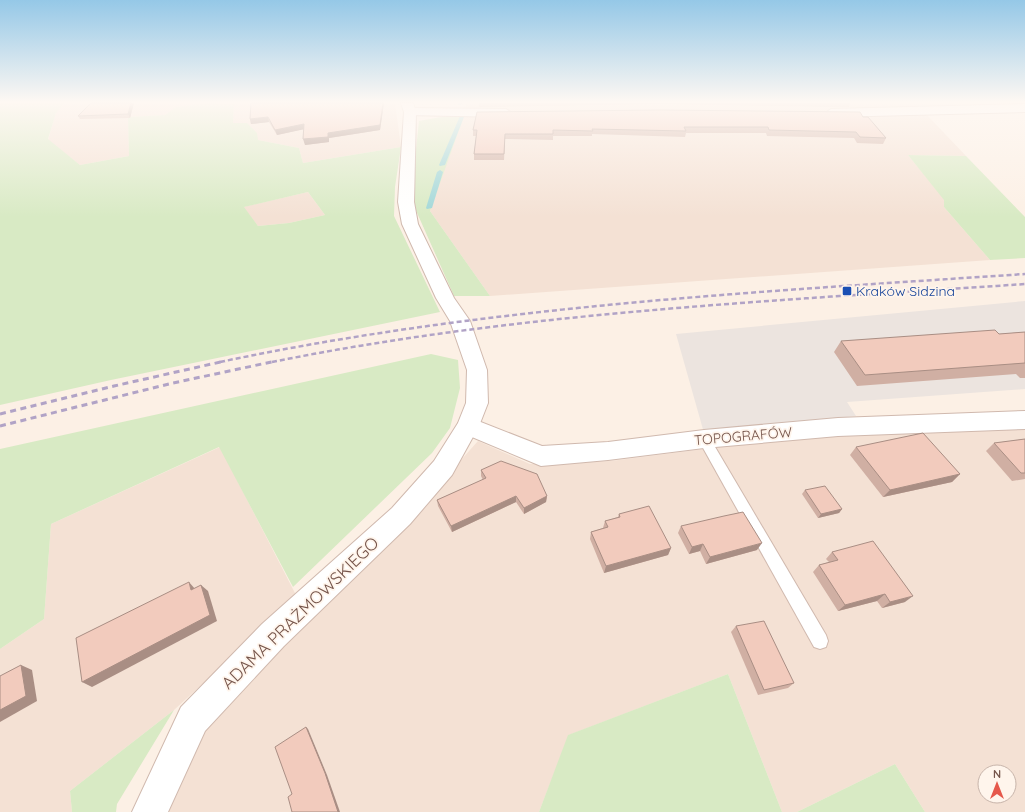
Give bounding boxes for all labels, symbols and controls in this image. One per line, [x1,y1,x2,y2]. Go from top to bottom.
place label: Kraków Sidzina [856,282,955,300]
marker: Kraków Sidzina [841,285,853,297]
street label: TOPOGRAFÓW [693,423,793,449]
street label: ADAMA PRAŻMOWSKIEGO [217,532,383,693]
north arrow [977,764,1017,804]
text: N [993,767,1001,781]

